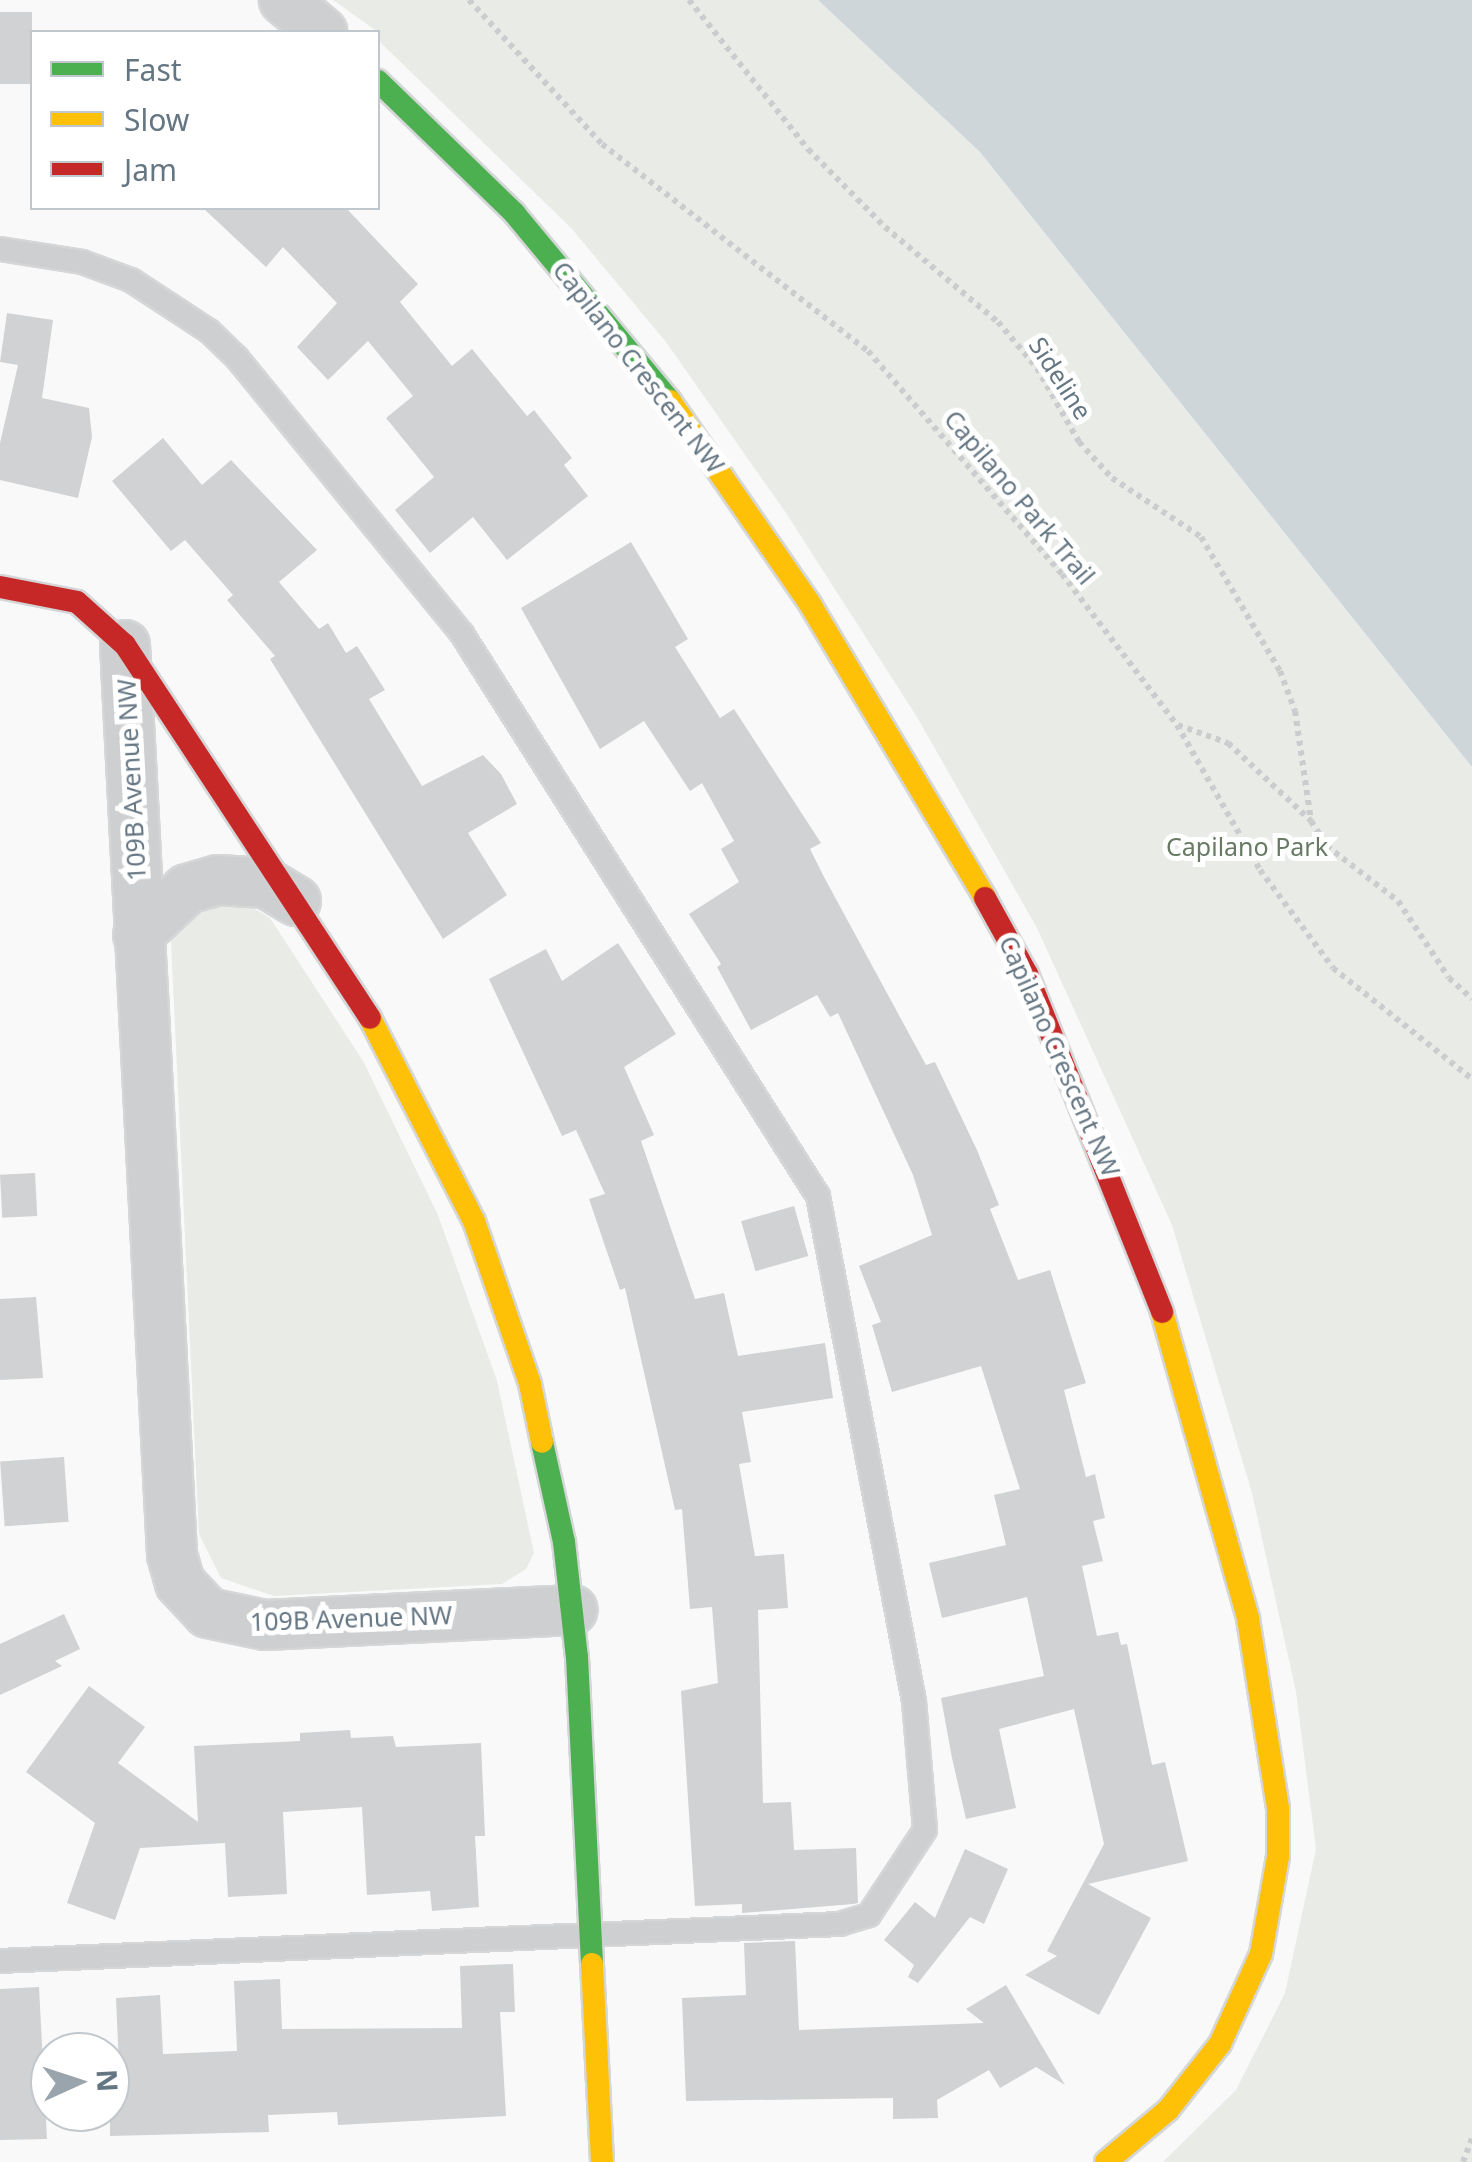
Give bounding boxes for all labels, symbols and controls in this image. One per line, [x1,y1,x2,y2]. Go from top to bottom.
legend [30,30,380,210]
text: Fast [124,49,182,90]
text: Slow [124,99,189,140]
text: Jam [124,149,177,190]
street label: Capilano Crescent NW [547,255,731,479]
street label: Sideline [1023,331,1099,425]
street label: Capilano Park Trail [938,404,1102,590]
street label: 109B Avenue NW [111,678,151,882]
park label: Capilano Park [1166,831,1328,861]
street label: Capilano Crescent NW [993,931,1127,1181]
street label: 109B Avenue NW [249,1599,453,1637]
north arrow [30,2032,130,2132]
text: N [88,2068,128,2093]

